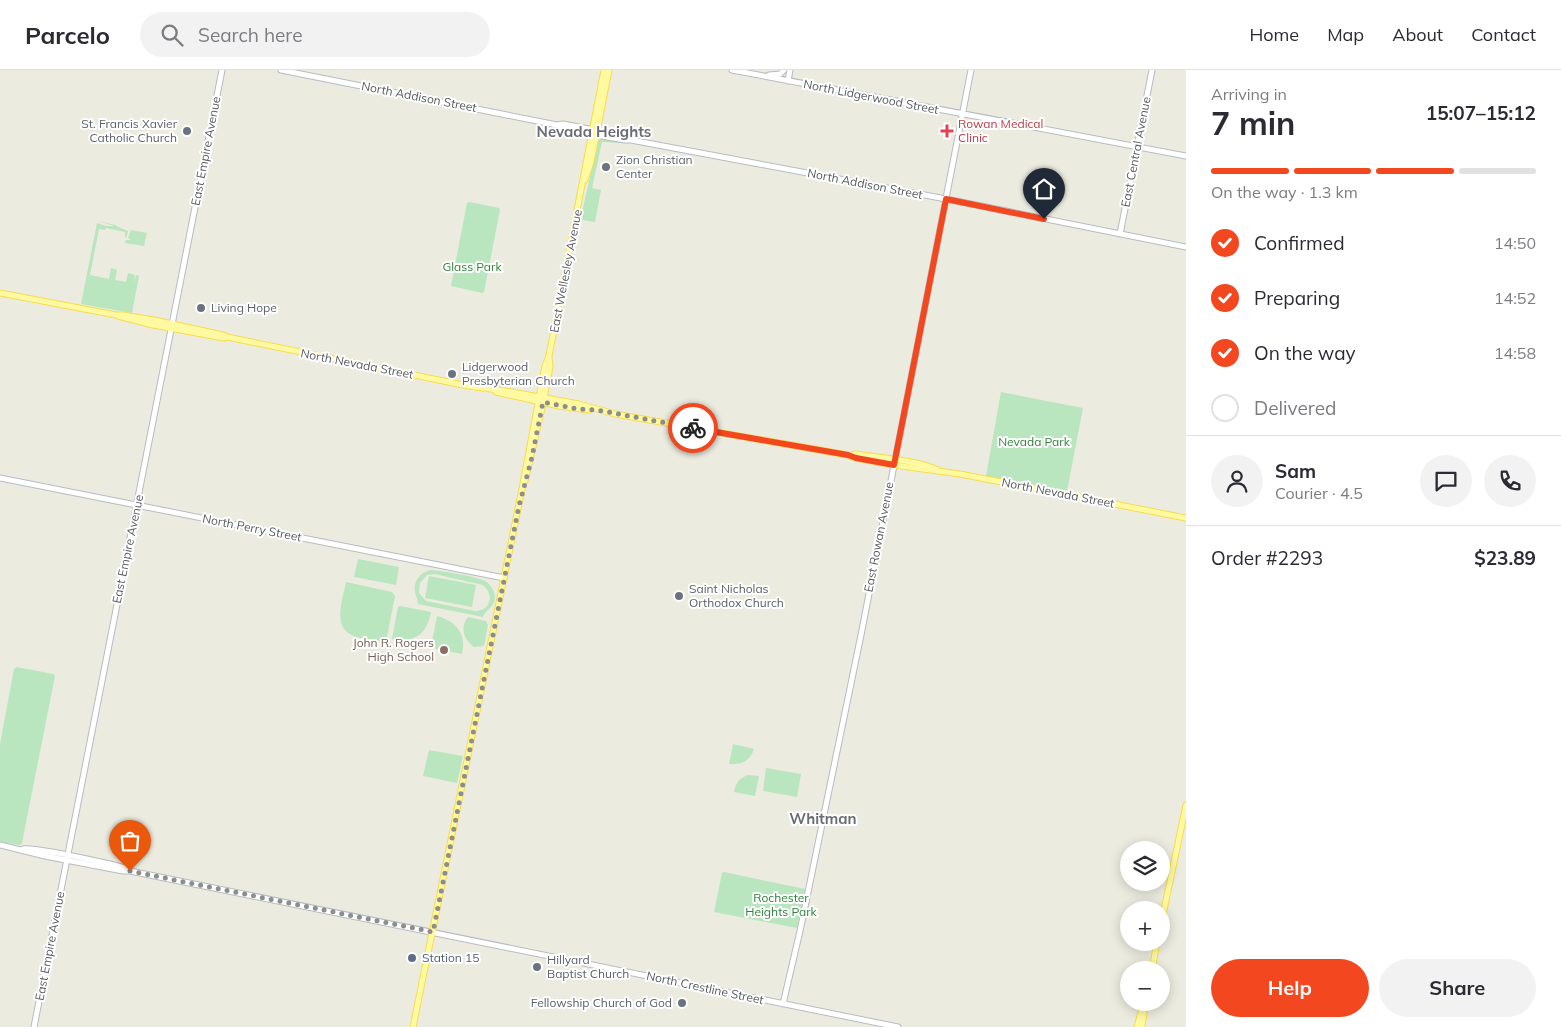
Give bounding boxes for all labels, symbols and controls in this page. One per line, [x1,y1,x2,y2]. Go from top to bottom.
search box [140,12,490,57]
text: Parcelo [25,20,110,50]
icon: search [158,21,186,49]
text: Search here [198,23,302,47]
text: Home [1249,23,1299,46]
text: Map [1327,23,1364,46]
text: About [1392,23,1443,46]
text: Contact [1471,23,1536,46]
street label: North Lidgerwood Street [802,76,940,117]
street label: North Addison Street [360,78,478,115]
text: Arriving in [1211,84,1287,104]
street label: East Empire Avenue [188,95,223,207]
street label: East Central Avenue [1117,95,1154,208]
text: 15:07–15:12 [1426,101,1536,125]
text: 7 min [1211,103,1295,143]
place label: St. Francis Xavier Catholic Church [81,116,178,145]
place label: Rowan Medical Clinic [958,116,1043,145]
district label: Nevada Heights [537,122,651,141]
marker: Rowan Medical Clinic [940,124,954,138]
marker: St. Francis Xavier Catholic Church [181,125,193,137]
place label: Zion Christian Center [616,152,693,181]
marker: Zion Christian Center [600,161,612,173]
street label: North Addison Street [806,165,924,202]
pin [1023,168,1065,219]
icon: home [1030,175,1058,203]
text: On the way · 1.3 km [1211,182,1358,202]
street label: East Wellesley Avenue [546,208,585,334]
icon: check [1211,229,1239,257]
text: Confirmed [1254,231,1345,255]
text: 14:50 [1494,233,1536,253]
park label: Glass Park [442,259,502,274]
icon: check [1211,284,1239,312]
text: Preparing [1254,286,1340,310]
text: 14:52 [1494,288,1536,308]
place label: Living Hope [211,300,277,315]
marker: Living Hope [195,302,207,314]
icon: check [1211,339,1239,367]
text: On the way [1254,341,1356,365]
text: 14:58 [1494,343,1536,363]
street label: North Nevada Street [299,345,415,382]
place label: Lidgerwood Presbyterian Church [462,359,575,388]
marker: Lidgerwood Presbyterian Church [446,368,458,380]
text: Delivered [1254,396,1336,420]
courier [668,403,718,453]
icon: bike [679,414,707,442]
park label: Nevada Park [998,434,1071,449]
button: person [1211,455,1263,507]
button: chat [1420,455,1472,507]
button: phone [1484,455,1536,507]
text: Sam [1275,459,1316,483]
street label: North Nevada Street [1000,474,1116,511]
street label: East Rowan Avenue [860,481,897,593]
text: Courier · 4.5 [1275,483,1363,503]
street label: East Empire Avenue [109,493,146,605]
street label: North Perry Street [201,511,303,544]
text: Order #2293 [1211,546,1323,570]
text: $23.89 [1474,546,1536,570]
place label: Saint Nicholas Orthodox Church [689,581,784,610]
marker: Saint Nicholas Orthodox Church [673,590,685,602]
place label: John R. Rogers High School [353,635,434,664]
marker: John R. Rogers High School [438,644,450,656]
district label: Whitman [789,809,857,828]
pin [109,820,151,871]
icon: bag [116,827,144,855]
map controls [1120,841,1170,1011]
button: layers [1120,841,1170,891]
street label: East Empire Avenue [32,890,67,1002]
park label: Rochester Heights Park [745,890,818,919]
button: + [1120,901,1170,951]
place label: Station 15 [422,950,479,965]
marker: Station 15 [406,952,418,964]
place label: Hillyard Baptist Church [547,952,629,981]
button: Help [1211,959,1369,1017]
button: Share [1379,959,1536,1017]
marker: Hillyard Baptist Church [531,961,543,973]
button: − [1120,961,1170,1011]
street label: North Crestline Street [645,968,765,1007]
place label: Fellowship Church of God [531,995,672,1010]
marker: Fellowship Church of God [676,997,688,1009]

